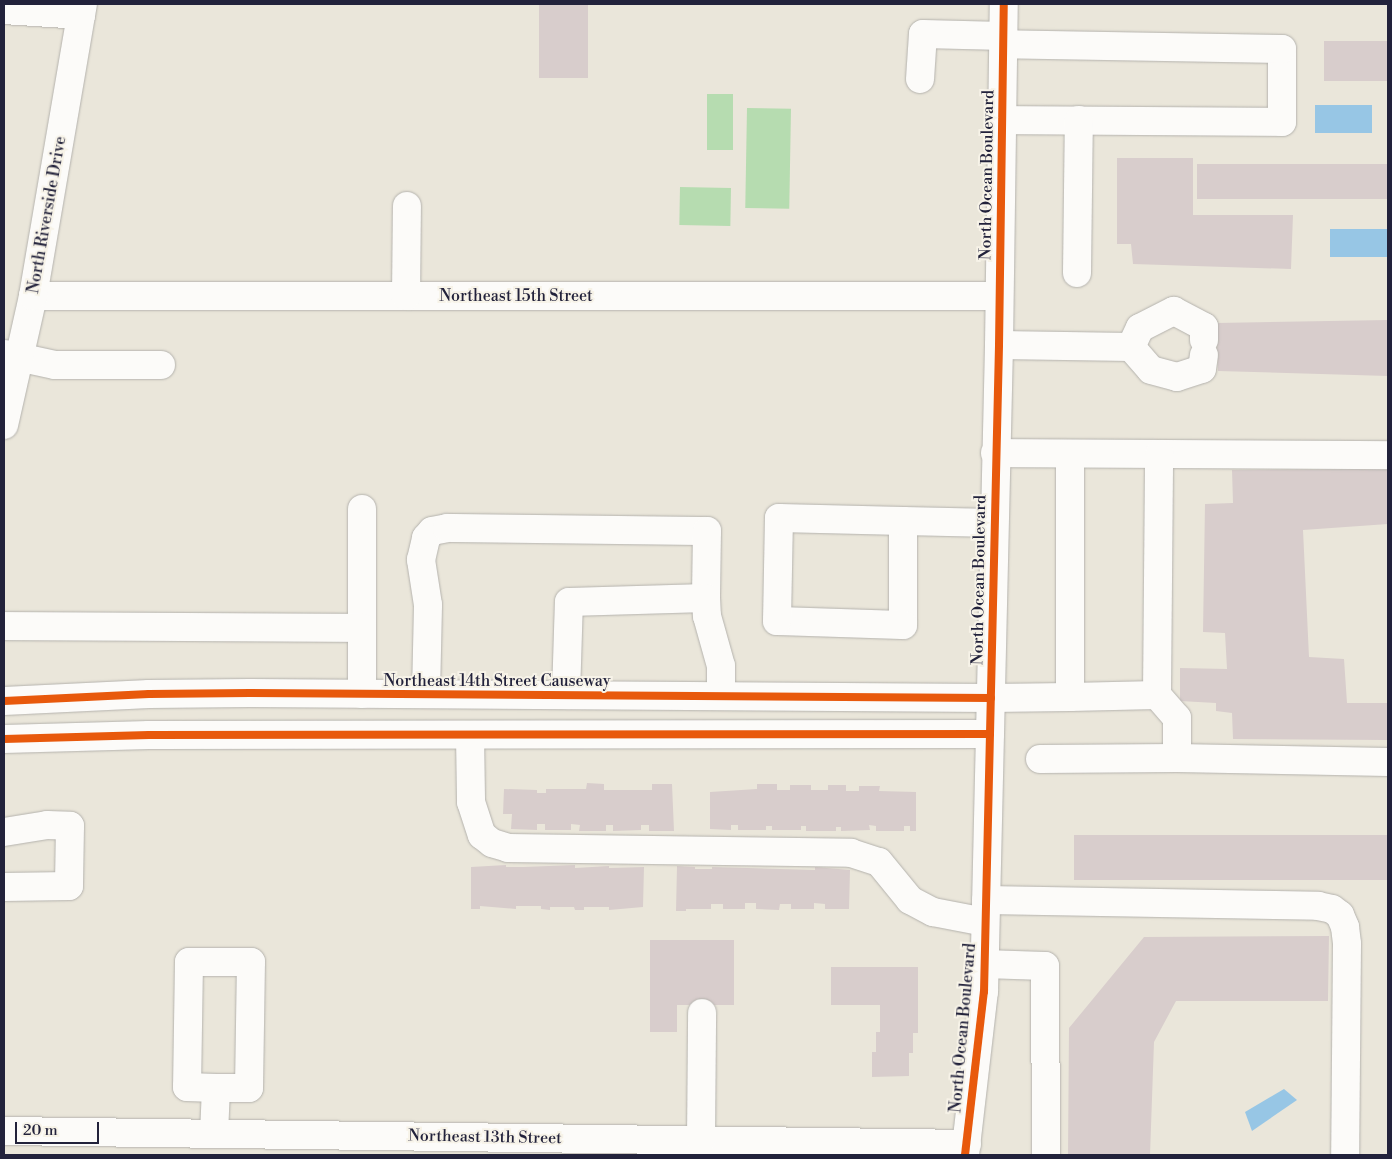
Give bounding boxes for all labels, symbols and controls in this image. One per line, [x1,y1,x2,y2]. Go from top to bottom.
street label: North Ocean Boulevard [976,90,998,260]
street label: North Riverside Drive [24,135,70,295]
street label: Northeast 15th Street [439,286,593,306]
street label: North Ocean Boulevard [968,495,990,665]
street label: Northeast 14th Street Causeway [383,671,611,691]
street label: North Ocean Boulevard [946,942,980,1114]
scale bar [18,1112,101,1144]
text: 20 m [23,1121,58,1140]
street label: Northeast 13th Street [408,1126,562,1148]

